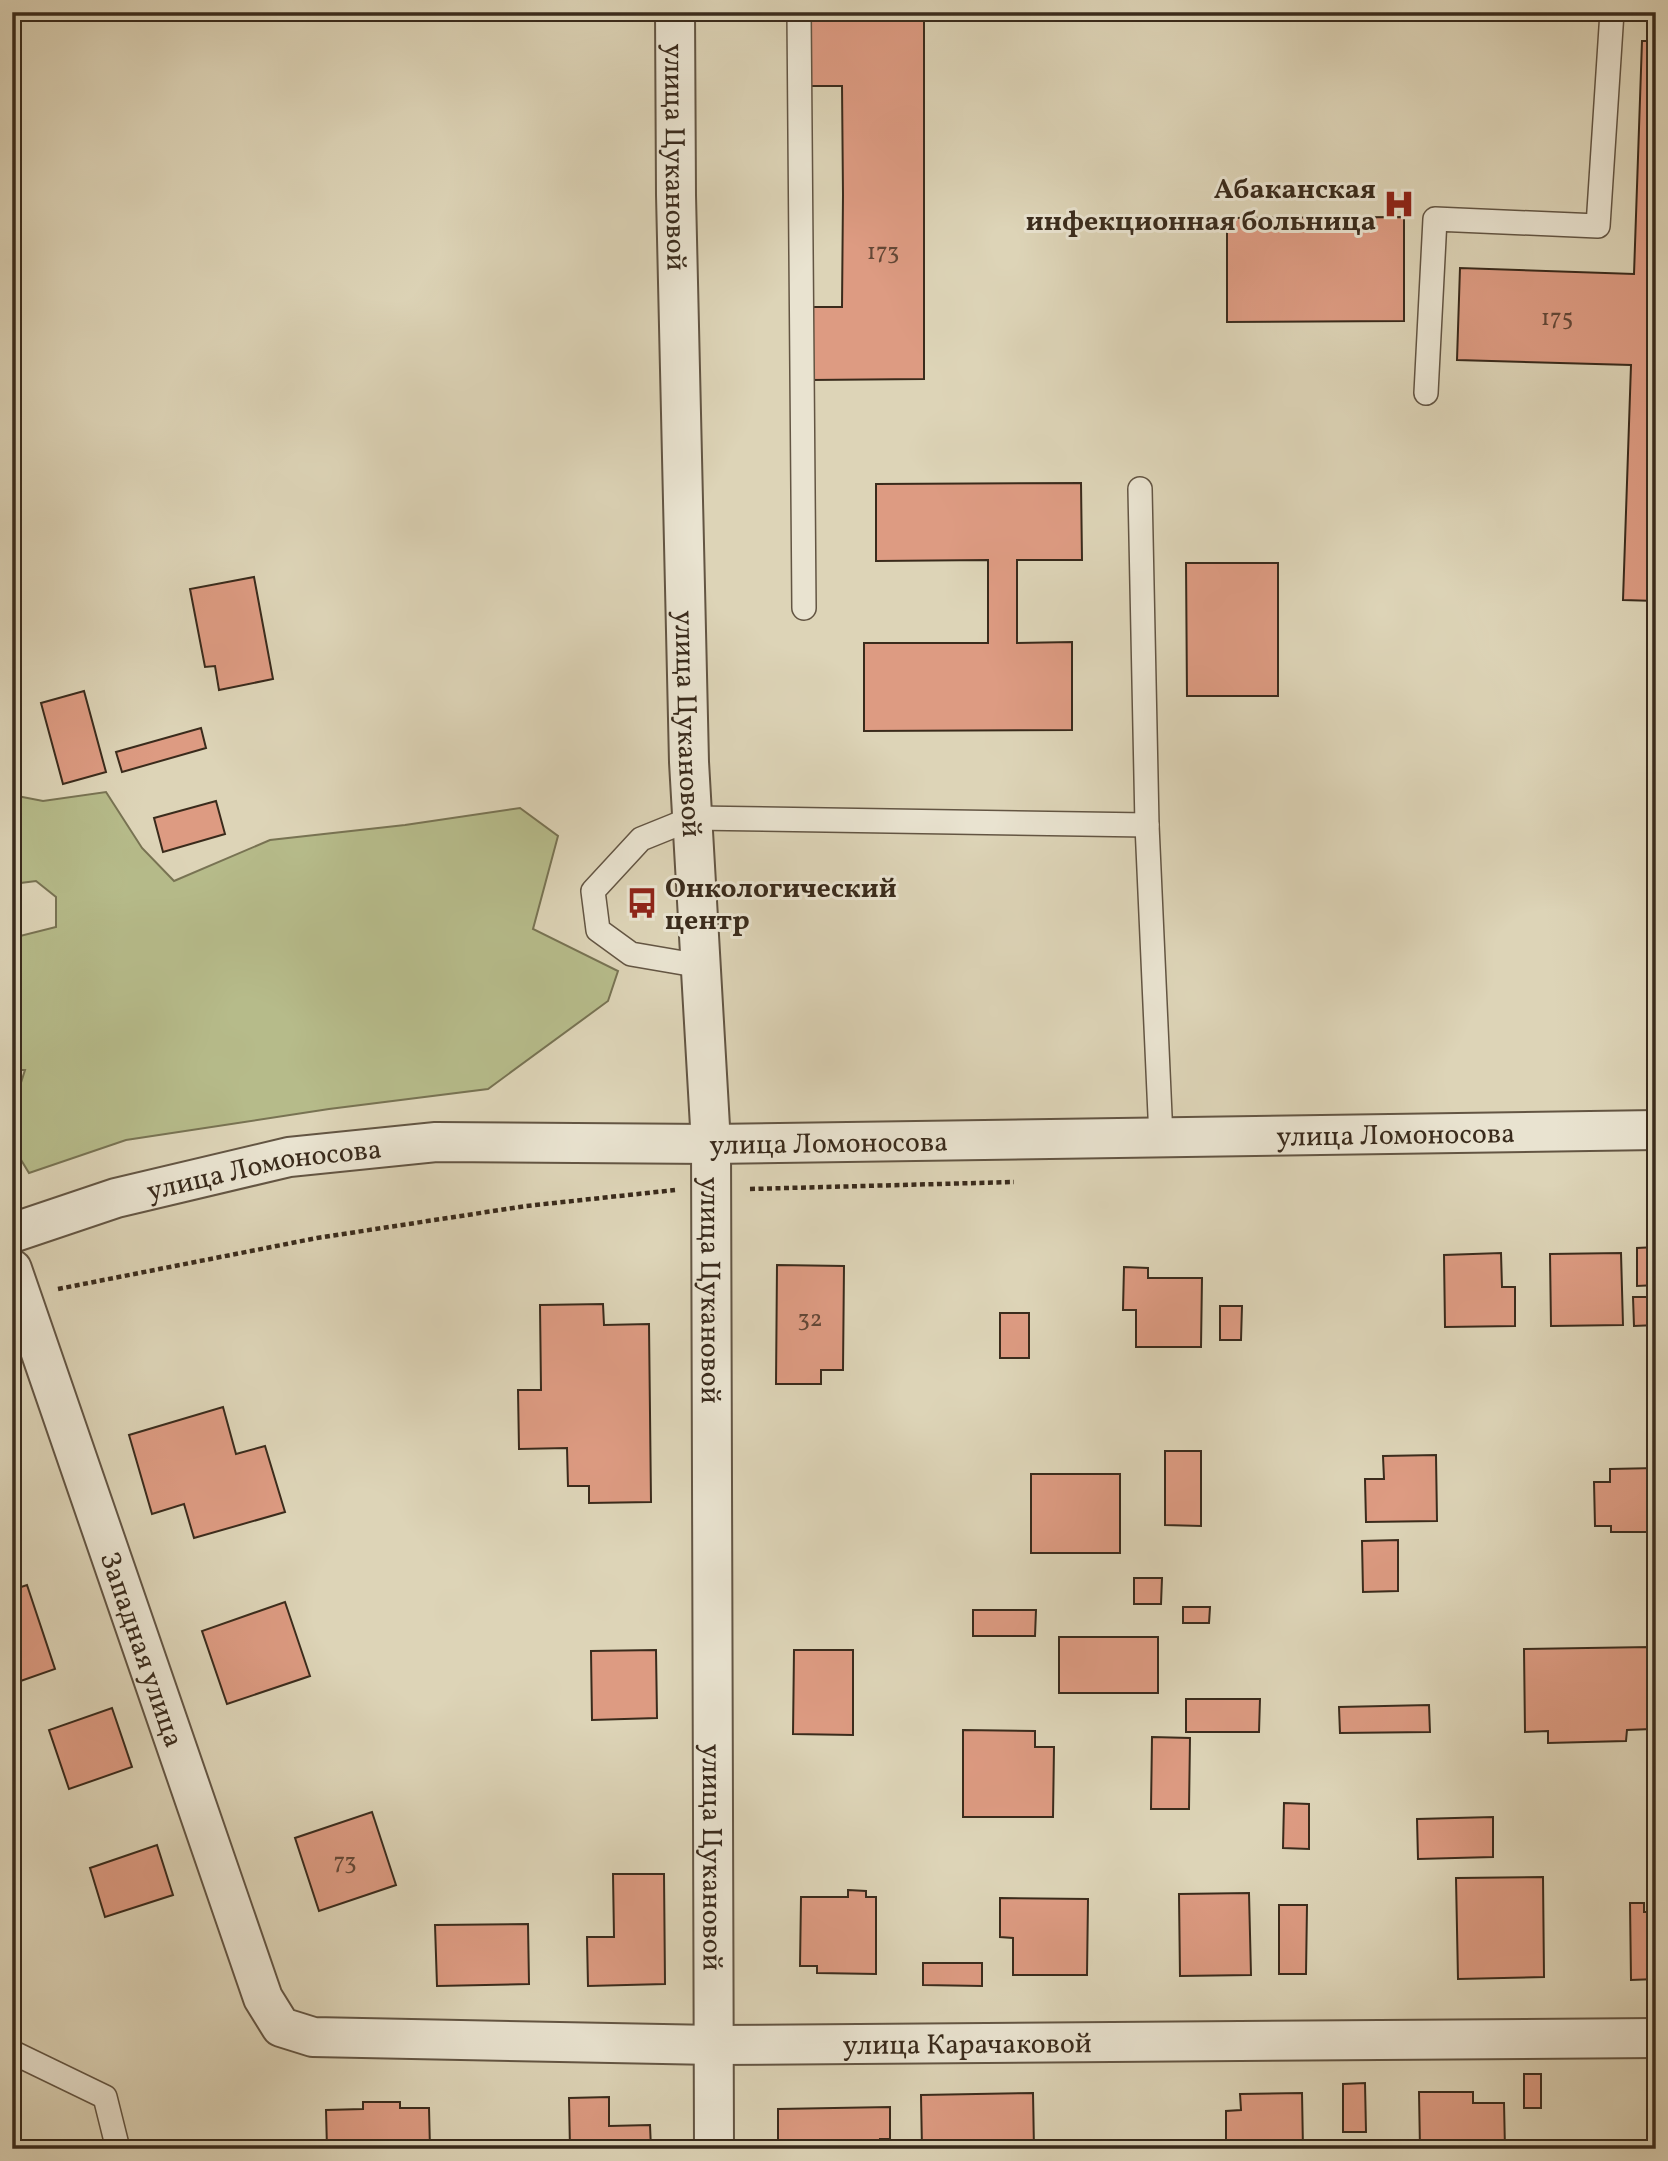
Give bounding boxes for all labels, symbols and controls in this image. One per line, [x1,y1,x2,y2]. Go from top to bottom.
street label: улица Цукановой [653,43,695,271]
place label: Абаканская инфекционная больница [1026,171,1376,242]
hospital icon: Абаканская инфекционная больница [1382,187,1416,221]
house number: 173 [867,236,899,270]
house number: 175 [1541,302,1573,336]
street label: улица Цукановой [664,610,710,839]
place label: Онкологический центр [665,870,897,941]
bus stop icon: Онкологический центр [625,886,659,920]
street label: улица Ломоносова [1276,1115,1515,1158]
street label: улица Ломоносова [709,1123,948,1166]
street label: улица Ломоносова [143,1131,384,1212]
street label: улица Цукановой [689,1177,729,1404]
house number: 32 [797,1303,823,1337]
street label: Западная улица [89,1547,192,1753]
street label: улица Цукановой [691,1744,730,1971]
house number: 73 [333,1846,357,1880]
street label: улица Карачаковой [843,2025,1092,2066]

